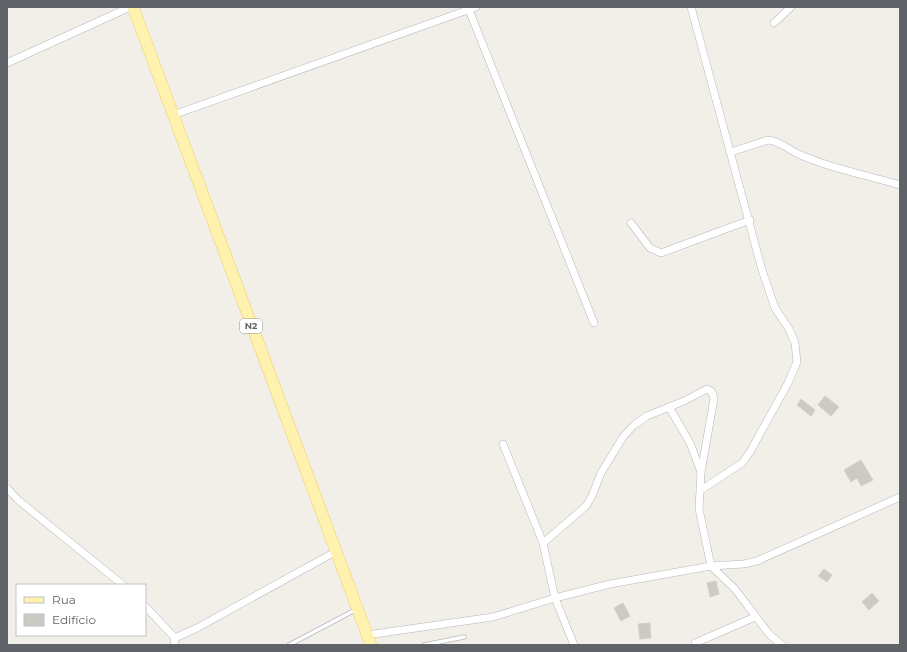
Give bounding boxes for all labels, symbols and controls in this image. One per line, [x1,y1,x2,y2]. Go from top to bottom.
road number: N2 [240,319,262,333]
legend [16,584,146,636]
text: Rua [52,592,76,607]
text: Edifício [52,612,96,627]

